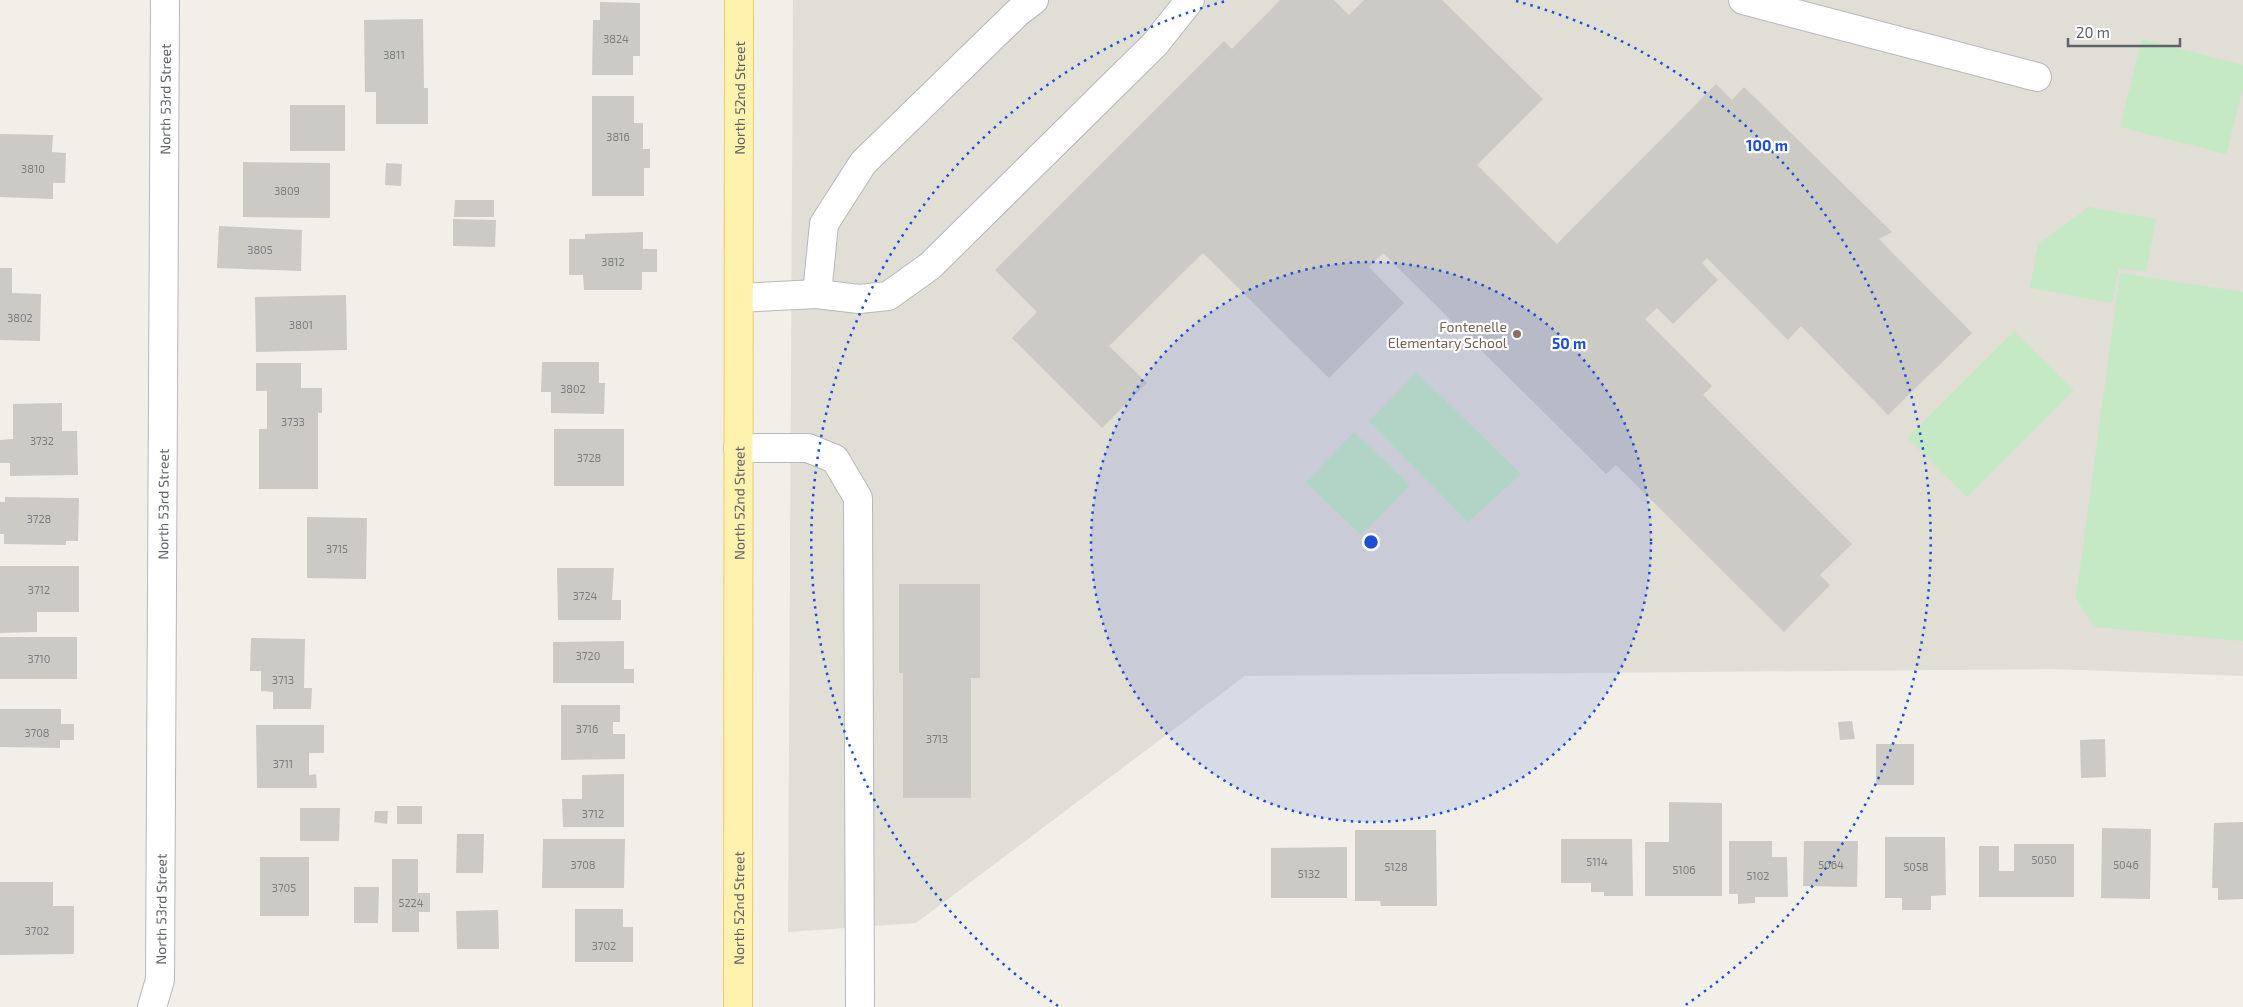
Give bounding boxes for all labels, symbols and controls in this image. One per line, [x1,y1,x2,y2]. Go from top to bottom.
scale bar [2068,15,2180,47]
text: 20 m [2076,23,2110,41]
house number: 3824 [603,32,629,45]
street label: North 52nd Street [730,41,747,155]
street label: North 53rd Street [156,44,173,155]
house number: 3811 [383,48,405,61]
house number: 3816 [606,130,630,143]
text: 100 m [1746,136,1788,154]
house number: 3810 [21,162,45,175]
house number: 3809 [274,184,300,197]
house number: 3805 [247,243,273,256]
house number: 3812 [601,255,625,268]
house number: 3802 [7,311,33,324]
house number: 3801 [289,318,313,331]
place label: Fontenelle Elementary School [1388,318,1508,351]
marker: Fontenelle Elementary School [1511,328,1523,340]
text: 50 m [1552,334,1586,352]
house number: 3802 [560,382,586,395]
house number: 3733 [281,415,305,428]
house number: 3732 [30,434,54,447]
street label: North 52nd Street [730,446,747,560]
street label: North 53rd Street [154,449,171,560]
house number: 3728 [577,451,601,464]
house number: 3728 [27,512,51,525]
centre of rings [1362,533,1380,551]
house number: 3715 [326,542,348,555]
house number: 3712 [28,583,50,596]
house number: 3724 [573,589,598,602]
house number: 3720 [576,649,600,662]
house number: 3710 [28,652,50,665]
house number: 3713 [272,673,294,686]
house number: 3716 [576,722,598,735]
house number: 3708 [24,726,50,739]
house number: 3713 [926,732,948,745]
house number: 3711 [273,757,293,770]
house number: 3712 [582,807,604,820]
street label: North 52nd Street [730,851,747,965]
house number: 5050 [2031,853,2057,866]
street label: North 53rd Street [152,854,169,965]
house number: 5114 [1586,855,1608,868]
house number: 3708 [570,858,596,871]
house number: 5064 [1818,858,1844,871]
house number: 5046 [2113,858,2139,871]
house number: 5128 [1384,860,1408,873]
house number: 5058 [1903,860,1929,873]
house number: 5106 [1672,863,1696,876]
house number: 5132 [1298,867,1320,880]
house number: 5102 [1746,869,1770,882]
house number: 3705 [272,881,296,894]
house number: 5224 [398,896,424,909]
house number: 3702 [25,924,49,937]
house number: 3702 [592,939,616,952]

